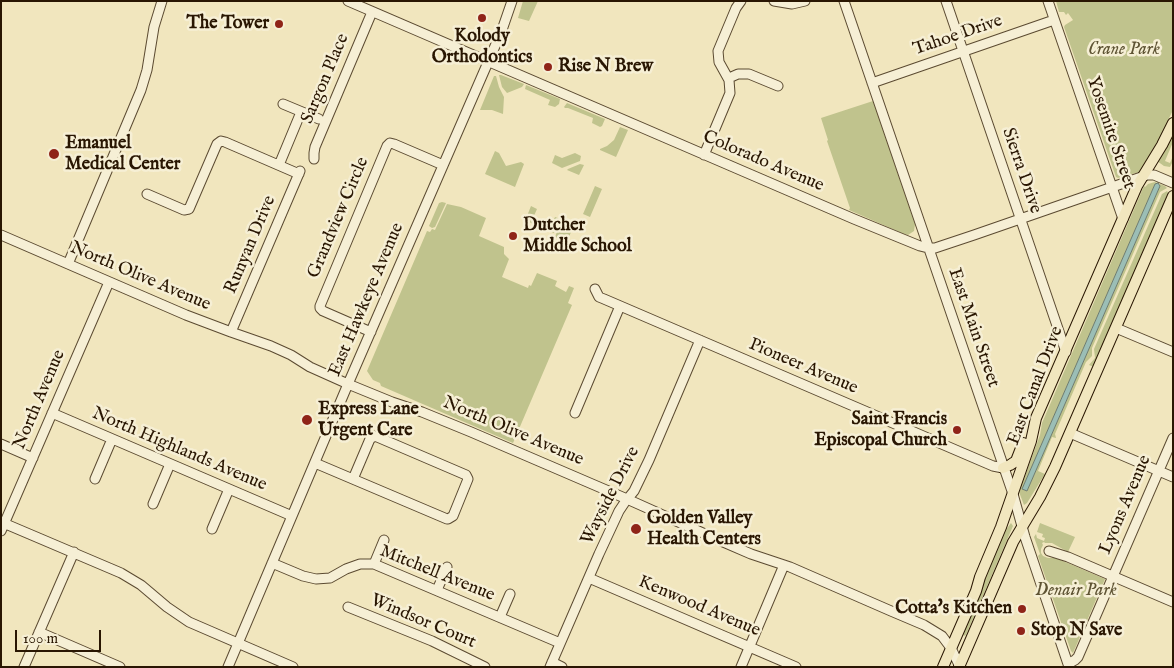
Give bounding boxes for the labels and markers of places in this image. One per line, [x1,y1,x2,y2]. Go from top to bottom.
marker: Kolody Orthodontics [476,12,488,24]
place label: The Tower [186,13,269,35]
marker: The Tower [273,18,285,30]
place label: Kolody Orthodontics [432,26,532,68]
place label: Rise N Brew [558,56,653,78]
marker: Rise N Brew [542,61,554,73]
place label: Emanuel Medical Center [65,133,180,176]
marker: Emanuel Medical Center [47,147,61,161]
place label: Dutcher Middle School [523,215,632,258]
marker: Dutcher Middle School [507,230,519,242]
place label: Express Lane Urgent Care [318,399,419,442]
place label: Saint Francis Episcopal Church [814,409,947,452]
marker: Express Lane Urgent Care [300,413,314,427]
marker: Saint Francis Episcopal Church [951,424,963,436]
place label: Golden Valley Health Centers [647,508,761,550]
marker: Golden Valley Health Centers [629,522,643,536]
place label: Cotta's Kitchen [895,598,1012,620]
marker: Cotta's Kitchen [1016,603,1028,615]
place label: Stop N Save [1031,620,1122,642]
marker: Stop N Save [1015,625,1027,637]

